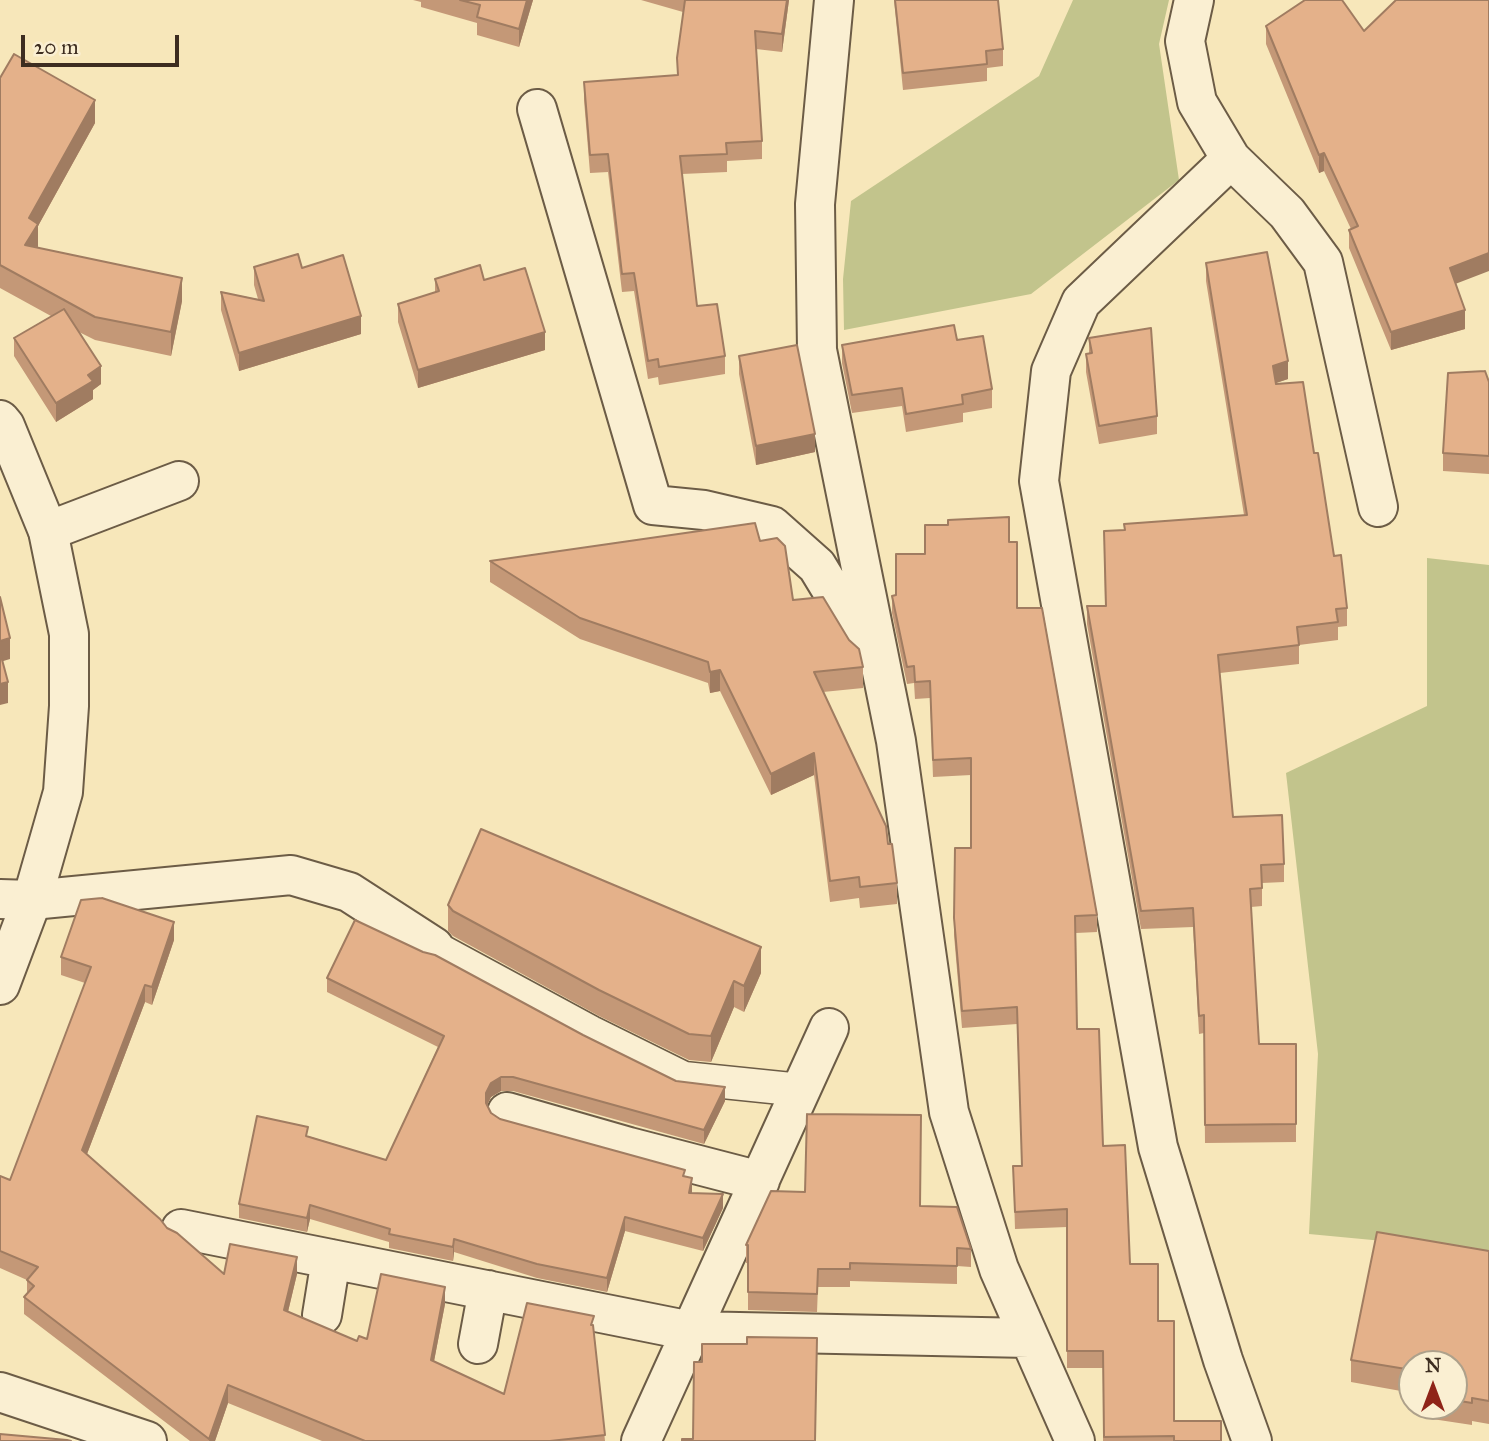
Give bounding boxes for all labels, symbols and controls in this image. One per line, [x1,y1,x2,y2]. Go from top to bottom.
scale bar [24,21,182,65]
text: 20 m [34,34,79,60]
north arrow [1398,1350,1468,1420]
text: N [1425,1354,1441,1377]

